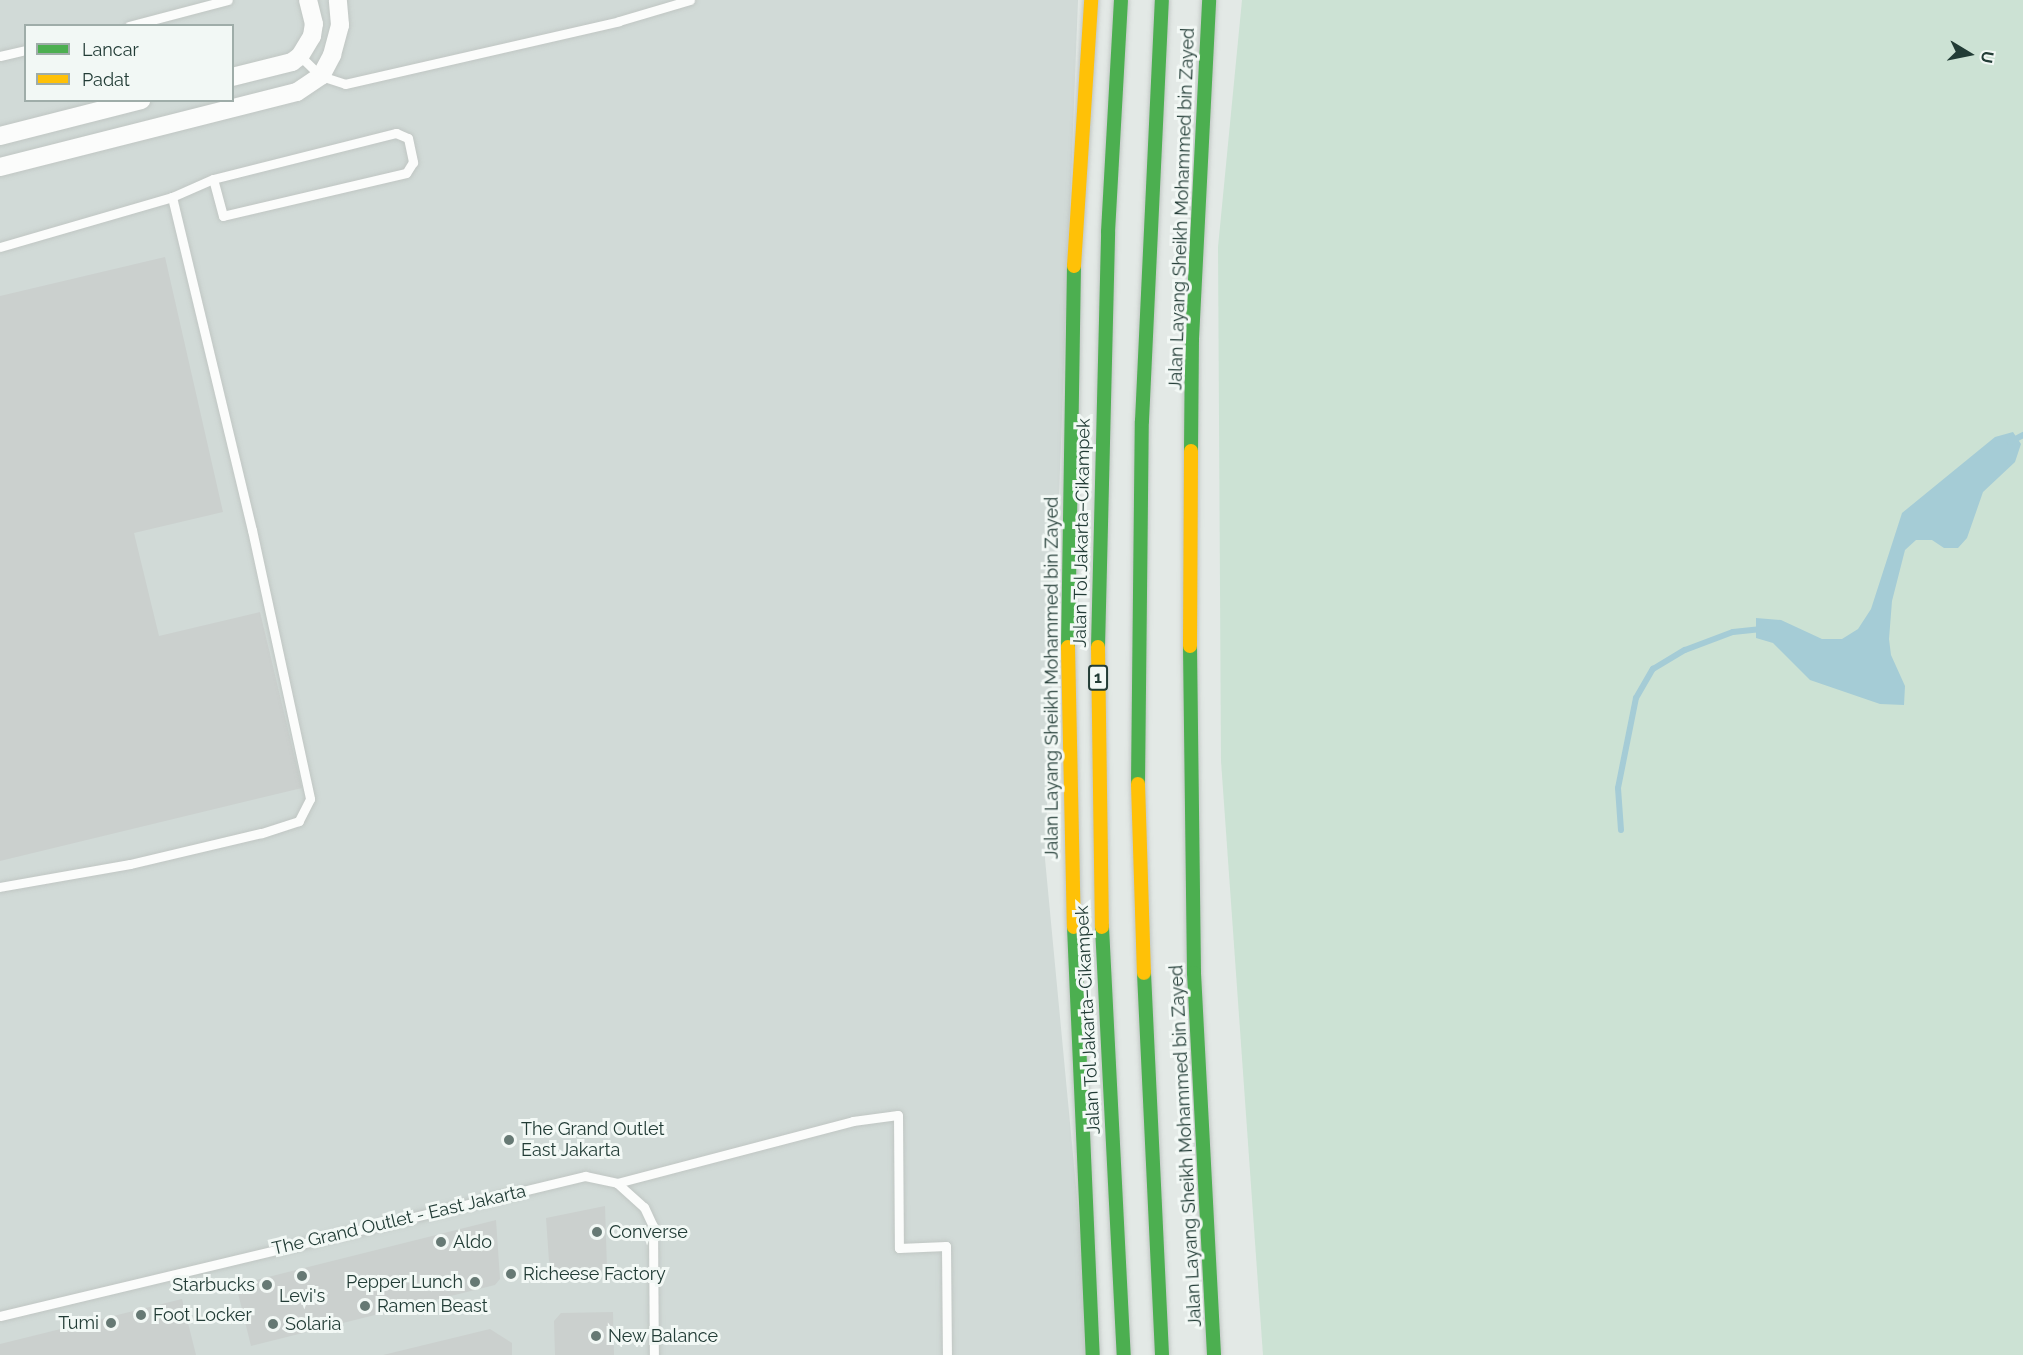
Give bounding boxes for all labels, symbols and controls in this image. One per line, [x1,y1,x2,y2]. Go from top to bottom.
legend [24,24,234,102]
north arrow [1939,24,1999,84]
street label: Jalan Layang Sheikh Mohammed bin Zayed [1165,28,1199,390]
text: Lancar [82,39,139,60]
text: U [1977,50,1998,65]
text: Padat [82,69,130,90]
street label: Jalan Tol Jakarta–Cikampek [1069,418,1095,648]
street label: Jalan Layang Sheikh Mohammed bin Zayed [1041,497,1063,859]
road number: 1 [1088,665,1108,691]
street label: Jalan Tol Jakarta–Cikampek [1071,904,1105,1136]
street label: Jalan Layang Sheikh Mohammed bin Zayed [1166,964,1206,1328]
place label: The Grand Outlet East Jakarta [521,1119,665,1162]
marker: The Grand Outlet East Jakarta [502,1133,516,1147]
street label: The Grand Outlet - East Jakarta [270,1180,528,1260]
place label: Converse [609,1221,688,1243]
marker: Converse [590,1225,604,1239]
place label: Aldo [453,1231,492,1253]
marker: Aldo [434,1235,448,1249]
place label: Richeese Factory [523,1263,666,1285]
marker: Richeese Factory [504,1267,518,1281]
marker: Levi's [295,1269,309,1283]
place label: Pepper Lunch [346,1271,463,1293]
place label: Starbucks [172,1274,255,1296]
marker: Pepper Lunch [468,1275,482,1289]
marker: Starbucks [260,1278,274,1292]
place label: Levi's [279,1285,325,1307]
place label: Ramen Beast [377,1295,488,1317]
marker: Ramen Beast [358,1299,372,1313]
place label: Foot Locker [153,1304,252,1326]
marker: Foot Locker [134,1308,148,1322]
place label: Tumi [58,1312,99,1334]
place label: Solaria [285,1313,341,1335]
marker: Tumi [104,1316,118,1330]
marker: Solaria [266,1317,280,1331]
place label: New Balance [608,1325,719,1347]
marker: New Balance [589,1329,603,1343]

